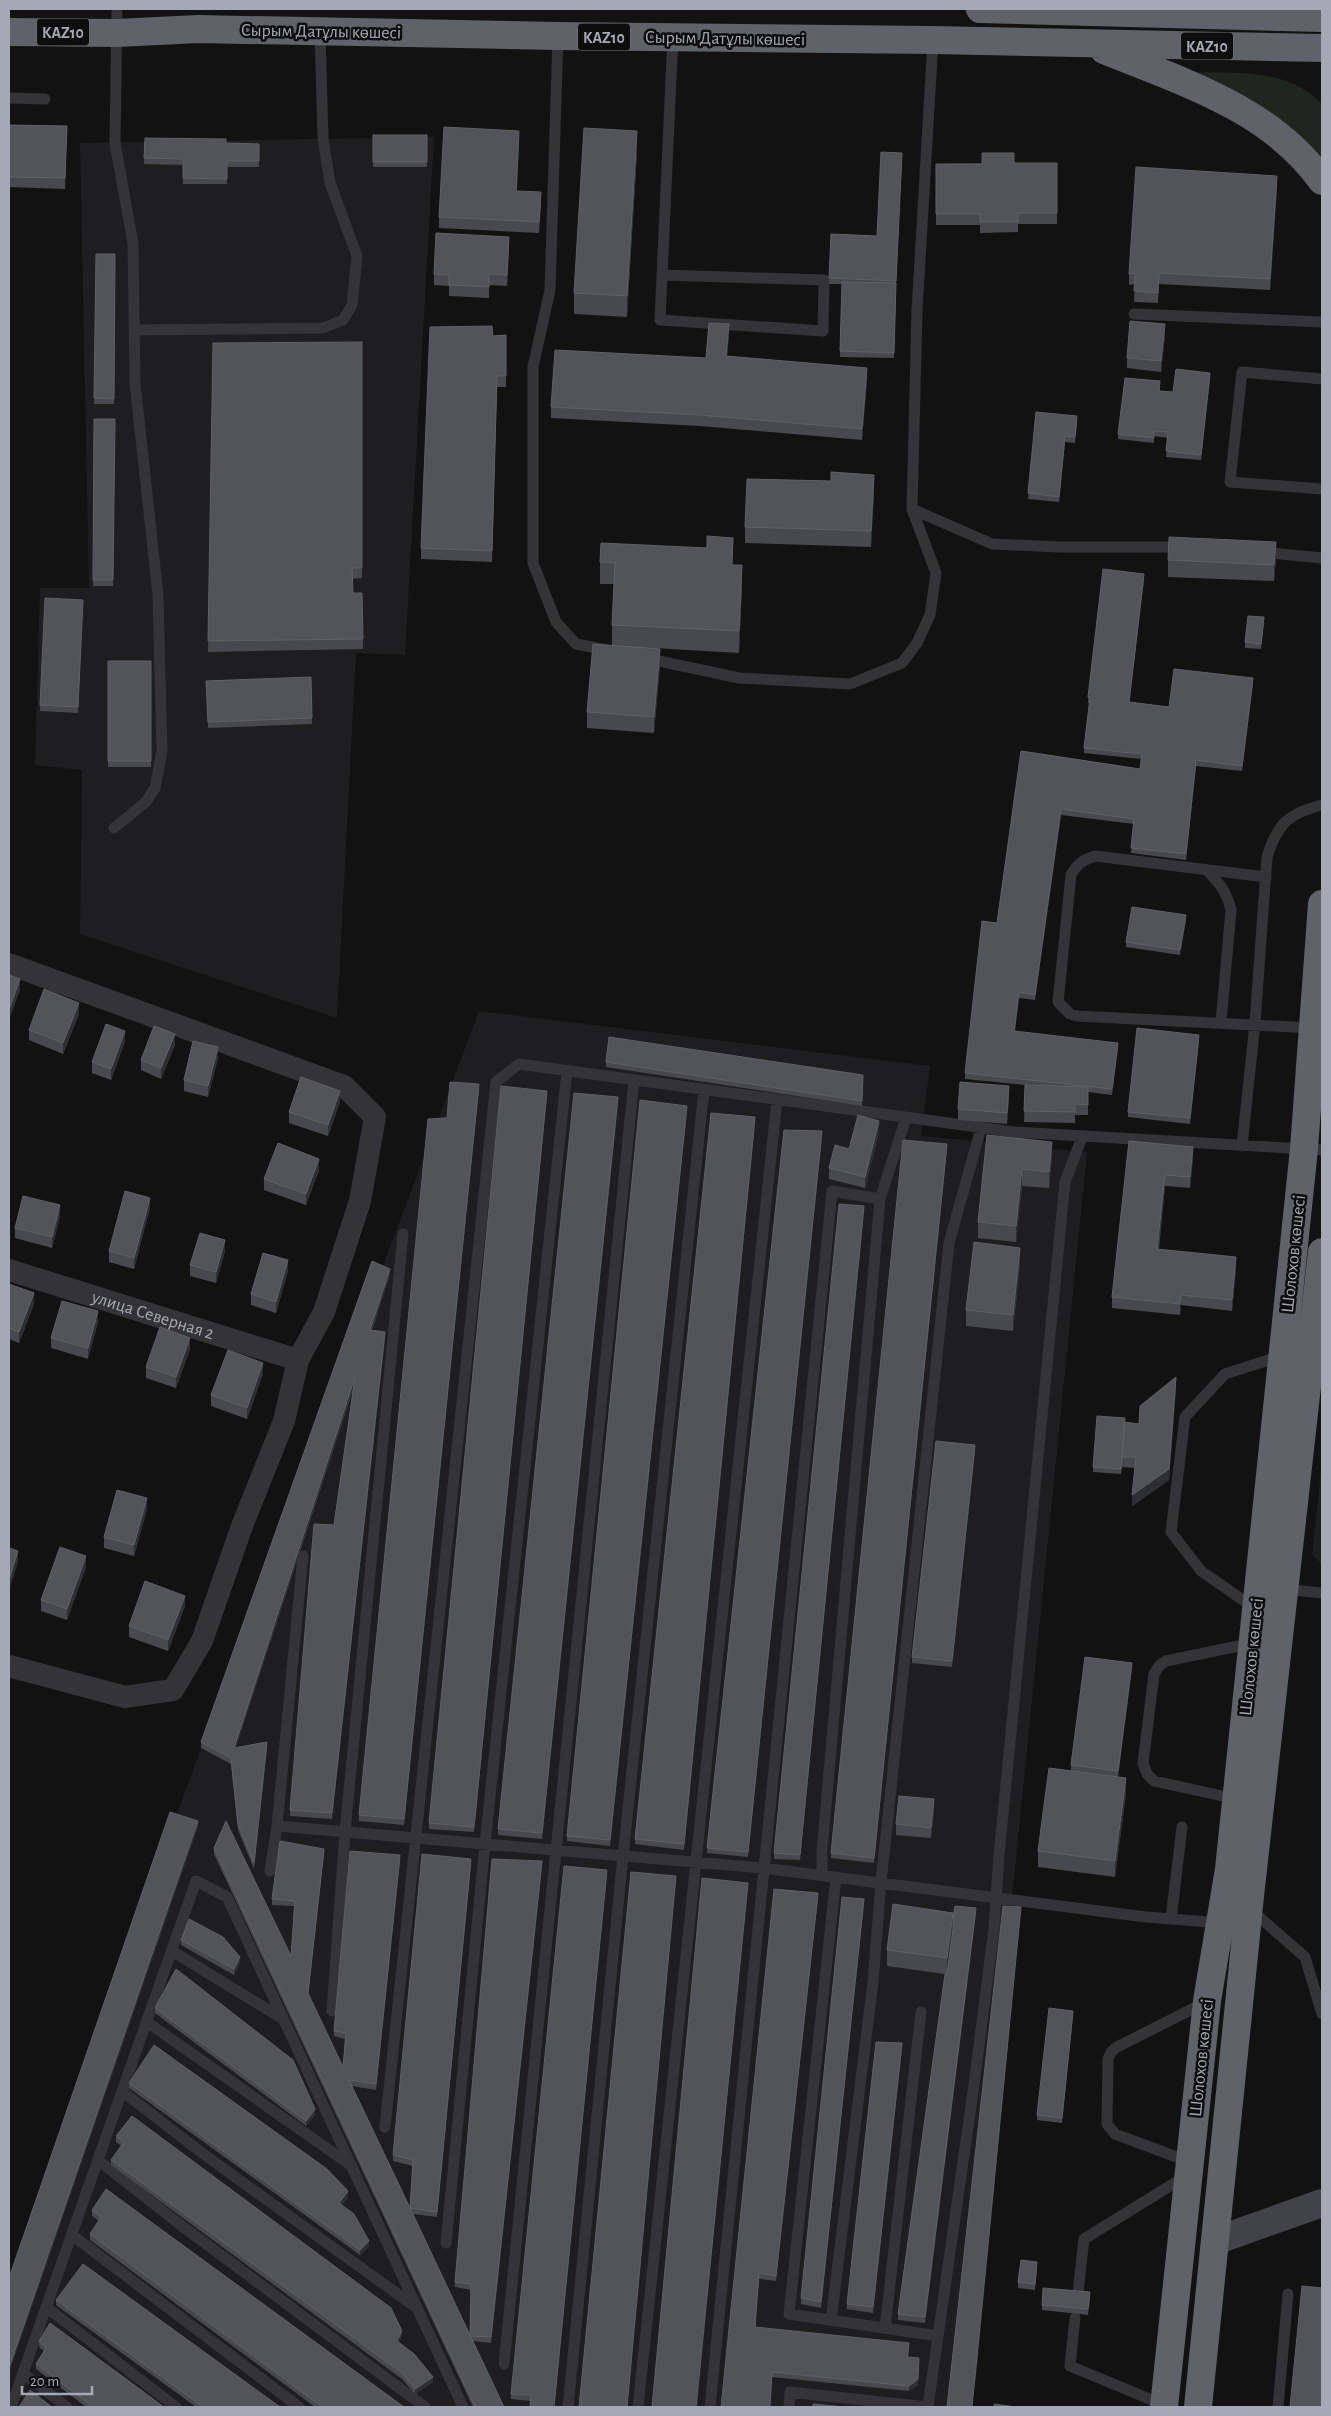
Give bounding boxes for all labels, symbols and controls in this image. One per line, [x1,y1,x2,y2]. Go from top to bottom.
road number: KAZ10 [37,18,89,46]
street label: Сырым Датұлы көшесі [241,22,401,42]
road number: KAZ10 [578,24,630,51]
street label: Сырым Датұлы көшесі [645,29,805,49]
road number: KAZ10 [1181,32,1233,59]
street label: Шолохов көшесі [1279,1194,1309,1314]
street label: улица Северная 2 [89,1288,216,1343]
street label: Шолохов көшесі [1237,1597,1267,1717]
street label: Шолохов көшесі [1187,1998,1217,2118]
scale bar [22,2364,92,2396]
text: 20 m [30,2374,59,2389]

